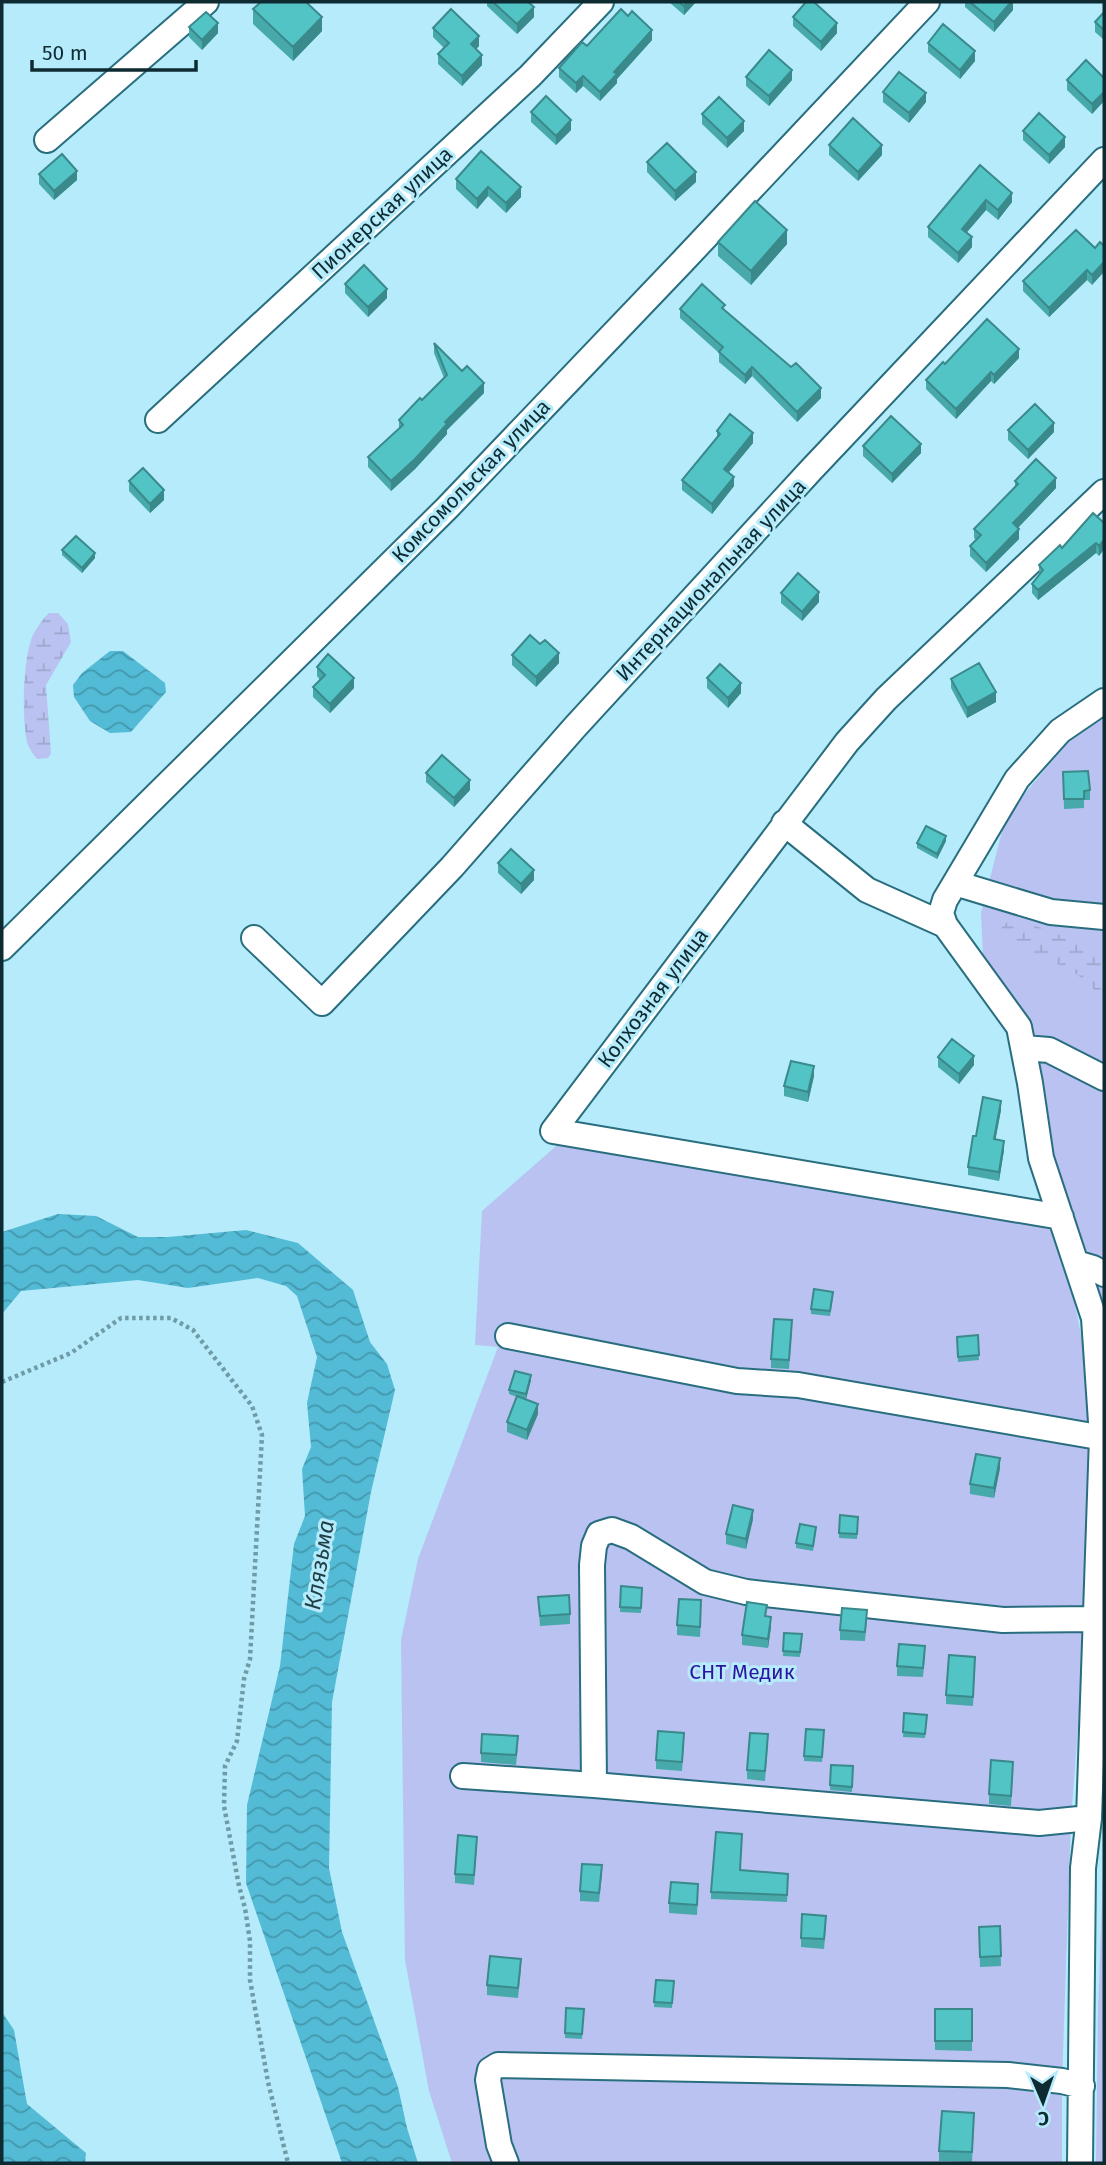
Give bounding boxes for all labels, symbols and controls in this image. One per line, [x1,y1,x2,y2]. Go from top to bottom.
scale bar [32,28,196,72]
text: 50 m [42,40,88,66]
street label: Пионерская улица [306,141,458,285]
street label: Комсомольская улица [386,394,556,568]
street label: Интернациональная улица [610,473,812,687]
street label: Колхозная улица [592,923,714,1073]
water label: Клязьма [298,1518,340,1612]
park label: СНТ Медик [689,1659,795,1685]
north arrow [1008,2067,1078,2137]
text: С [1038,2107,1049,2130]

